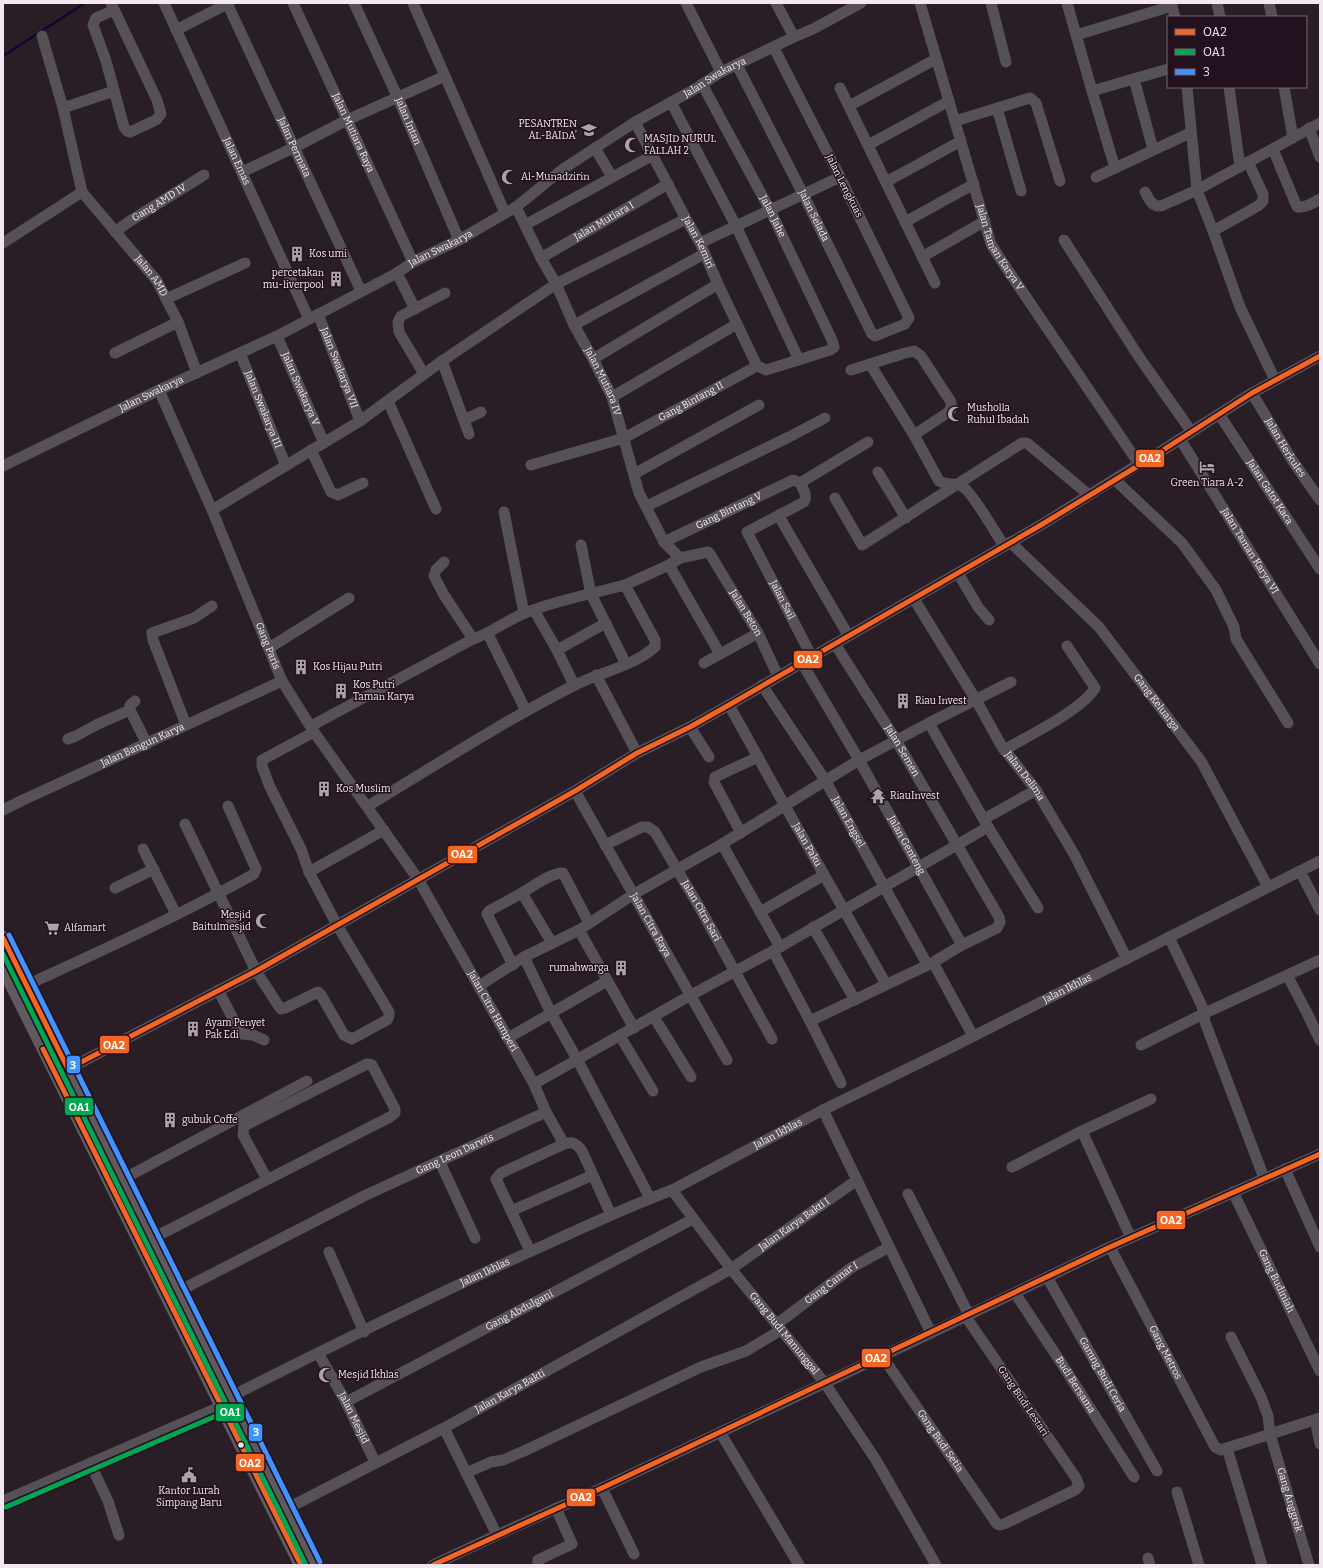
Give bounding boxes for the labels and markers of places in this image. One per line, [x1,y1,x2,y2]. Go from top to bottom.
place label: PESANTREN AL-BAIDA' [519,118,577,142]
school or university icon: PESANTREN AL-BAIDA' [580,121,598,139]
place label: MASJID NURUL FALLAH 2 [644,133,716,157]
mosque icon: MASJID NURUL FALLAH 2 [623,136,641,154]
mosque icon: Al-Munadzirin [500,168,518,186]
place label: Al-Munadzirin [521,171,590,183]
building icon: Kos umi [288,245,306,263]
place label: Kos umi [309,248,347,260]
place label: percetakan mu-liverpool [263,267,325,291]
building icon: percetakan mu-liverpool [327,270,345,288]
place label: Musholla Ruhul Ibadah [967,402,1030,426]
mosque icon: Musholla Ruhul Ibadah [946,405,964,423]
hotel icon: Green Tiara A-2 [1198,458,1216,476]
place label: Green Tiara A-2 [1170,477,1244,489]
building icon: Kos Hijau Putri [292,658,310,676]
place label: Kos Hijau Putri [313,661,382,673]
place label: Kos Putri Taman Karya [353,679,415,703]
building icon: Kos Putri Taman Karya [332,682,350,700]
building icon: Riau Invest [894,692,912,710]
place label: Riau Invest [915,695,967,707]
building icon: Kos Muslim [315,780,333,798]
place label: Kos Muslim [336,783,391,795]
temple icon: RiauInvest [869,787,887,805]
place label: RiauInvest [890,790,940,802]
place label: Mesjid Baitulmesjid [192,909,251,933]
mosque icon: Mesjid Baitulmesjid [254,912,272,930]
supermarket icon: Alfamart [43,919,61,937]
place label: Alfamart [64,922,106,934]
building icon: rumahwarga [612,959,630,977]
place label: rumahwarga [549,962,610,974]
place label: Ayam Penyet Pak Edi [205,1017,265,1041]
building icon: Ayam Penyet Pak Edi [184,1020,202,1038]
building icon: gubuk Coffe [161,1111,179,1129]
place label: gubuk Coffe [182,1114,238,1126]
mosque icon: Mesjid Ikhlas [317,1366,335,1384]
place label: Mesjid Ikhlas [338,1369,399,1381]
unlabelled marker [236,1440,246,1450]
public building icon: Kantor Lurah Simpang Baru [180,1466,198,1484]
place label: Kantor Lurah Simpang Baru [156,1485,222,1509]

